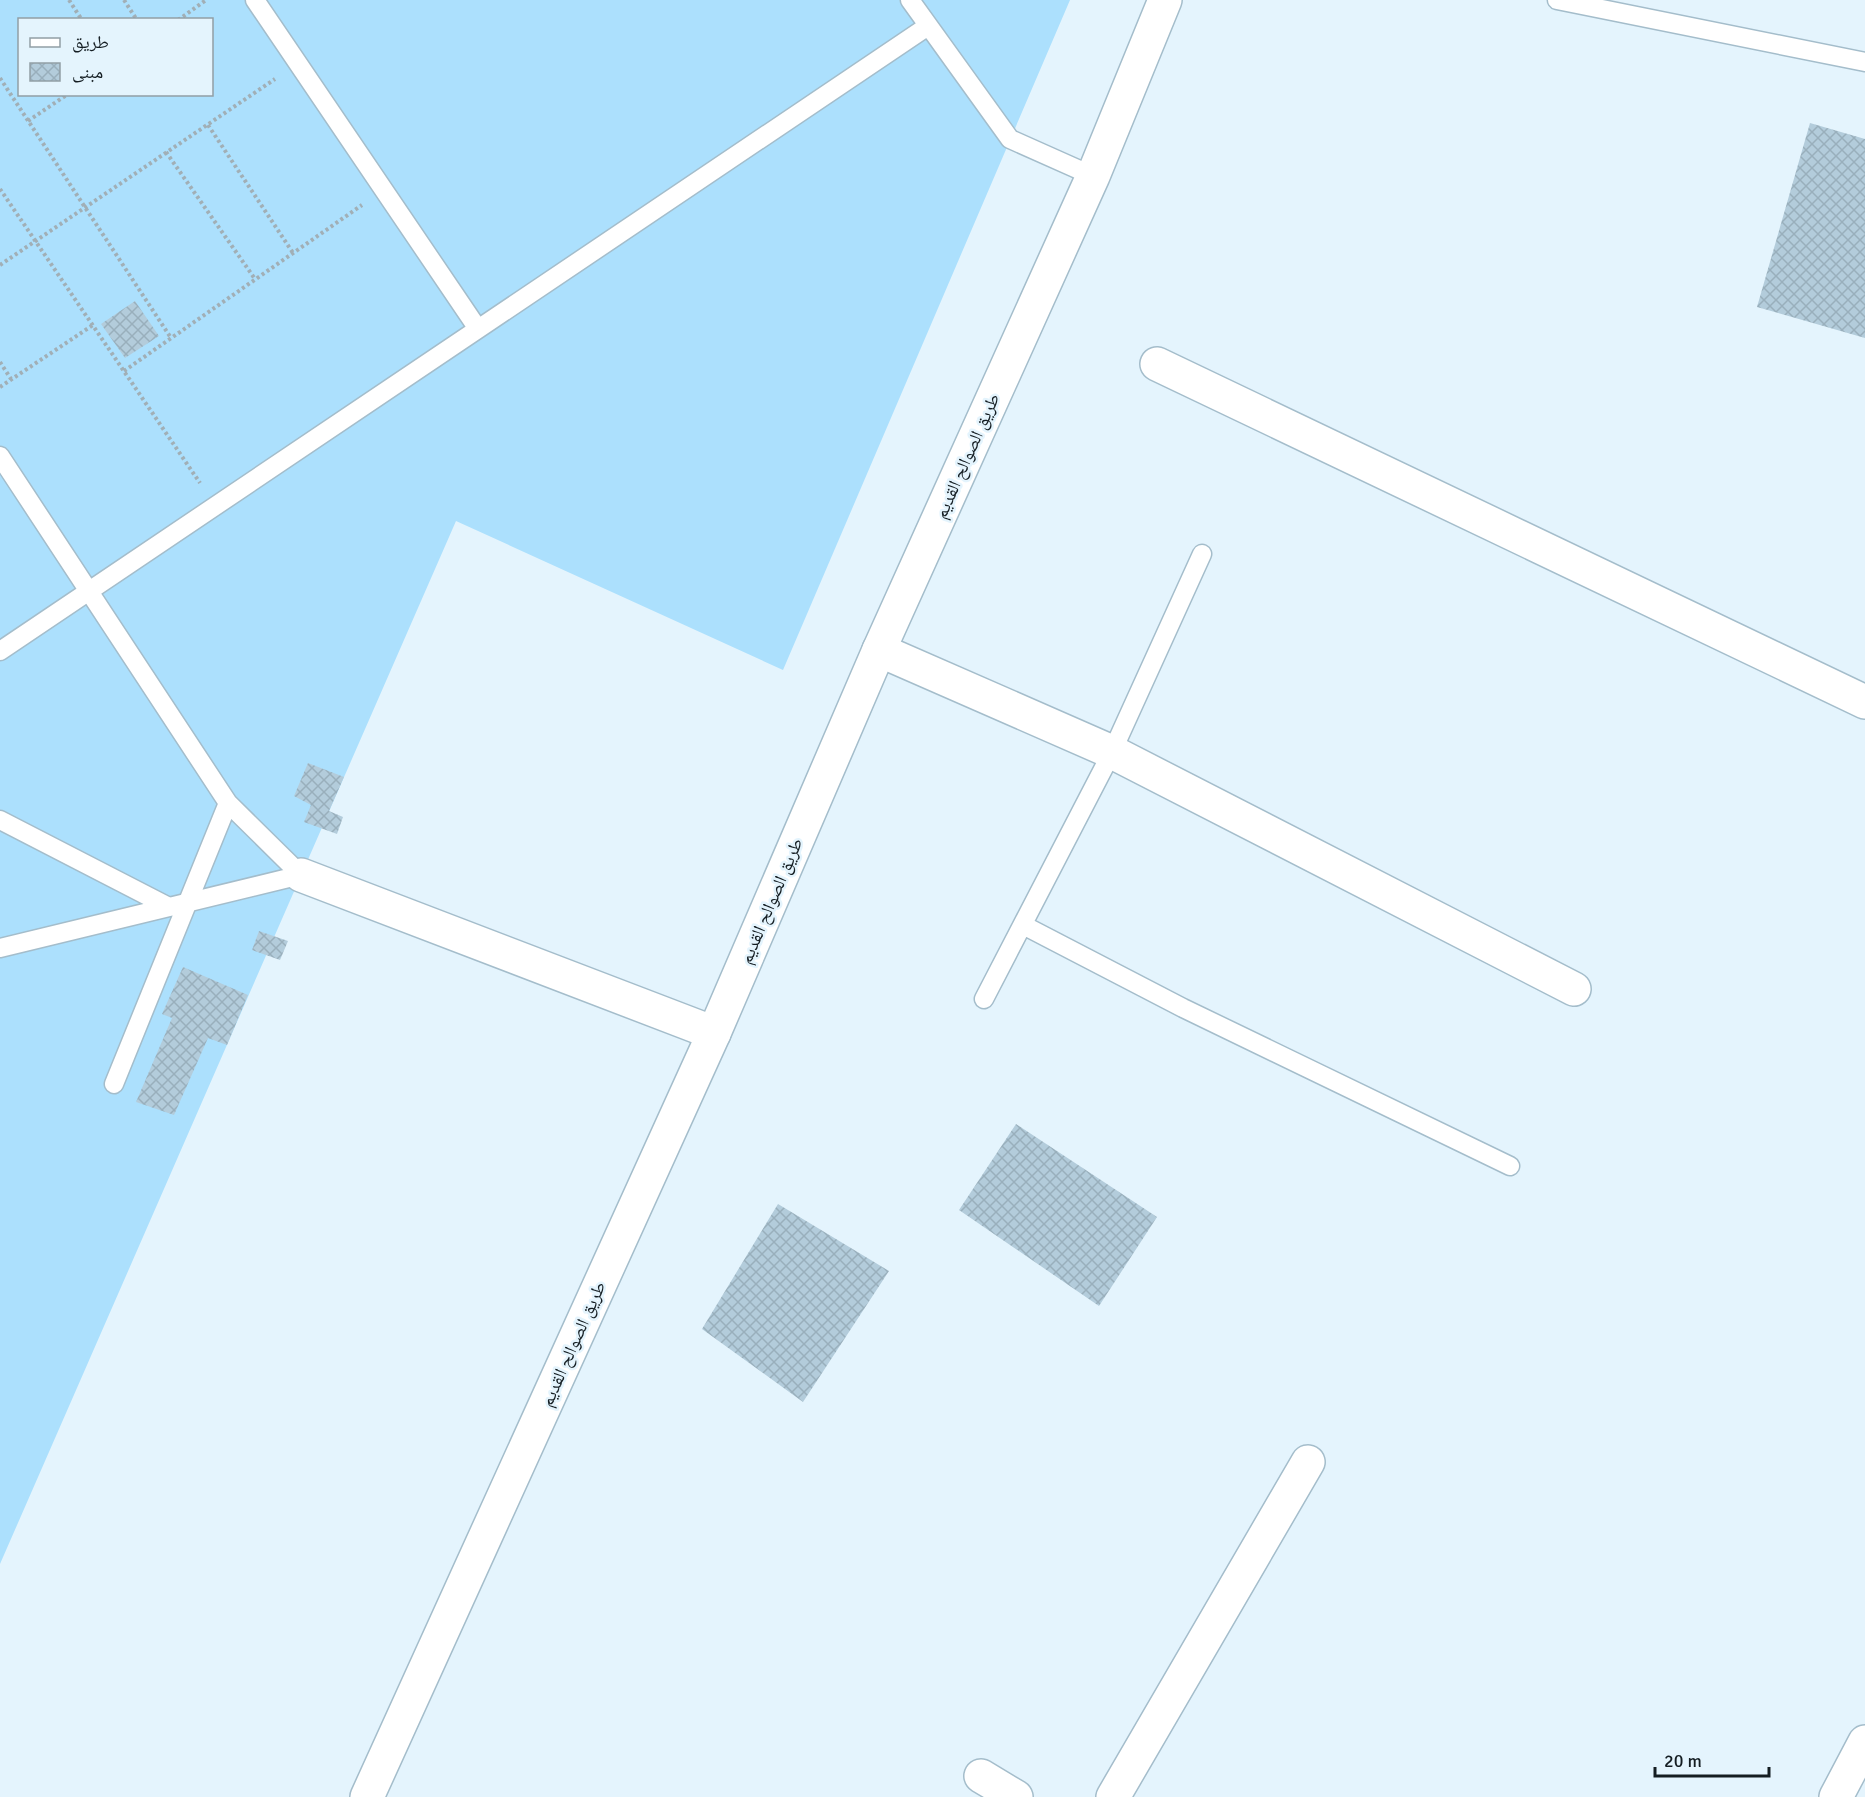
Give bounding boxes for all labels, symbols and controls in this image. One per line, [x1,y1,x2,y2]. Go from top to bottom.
legend [18,18,213,96]
text: طريق [72,31,109,53]
text: مبنى [72,61,103,83]
street label: طريق الصوالح القديم [930,390,1005,522]
street label: طريق الصوالح القديم [735,835,808,968]
street label: طريق الصوالح القديم [536,1278,611,1410]
scale bar [1655,1740,1769,1778]
text: 20 m [1664,1750,1702,1772]

